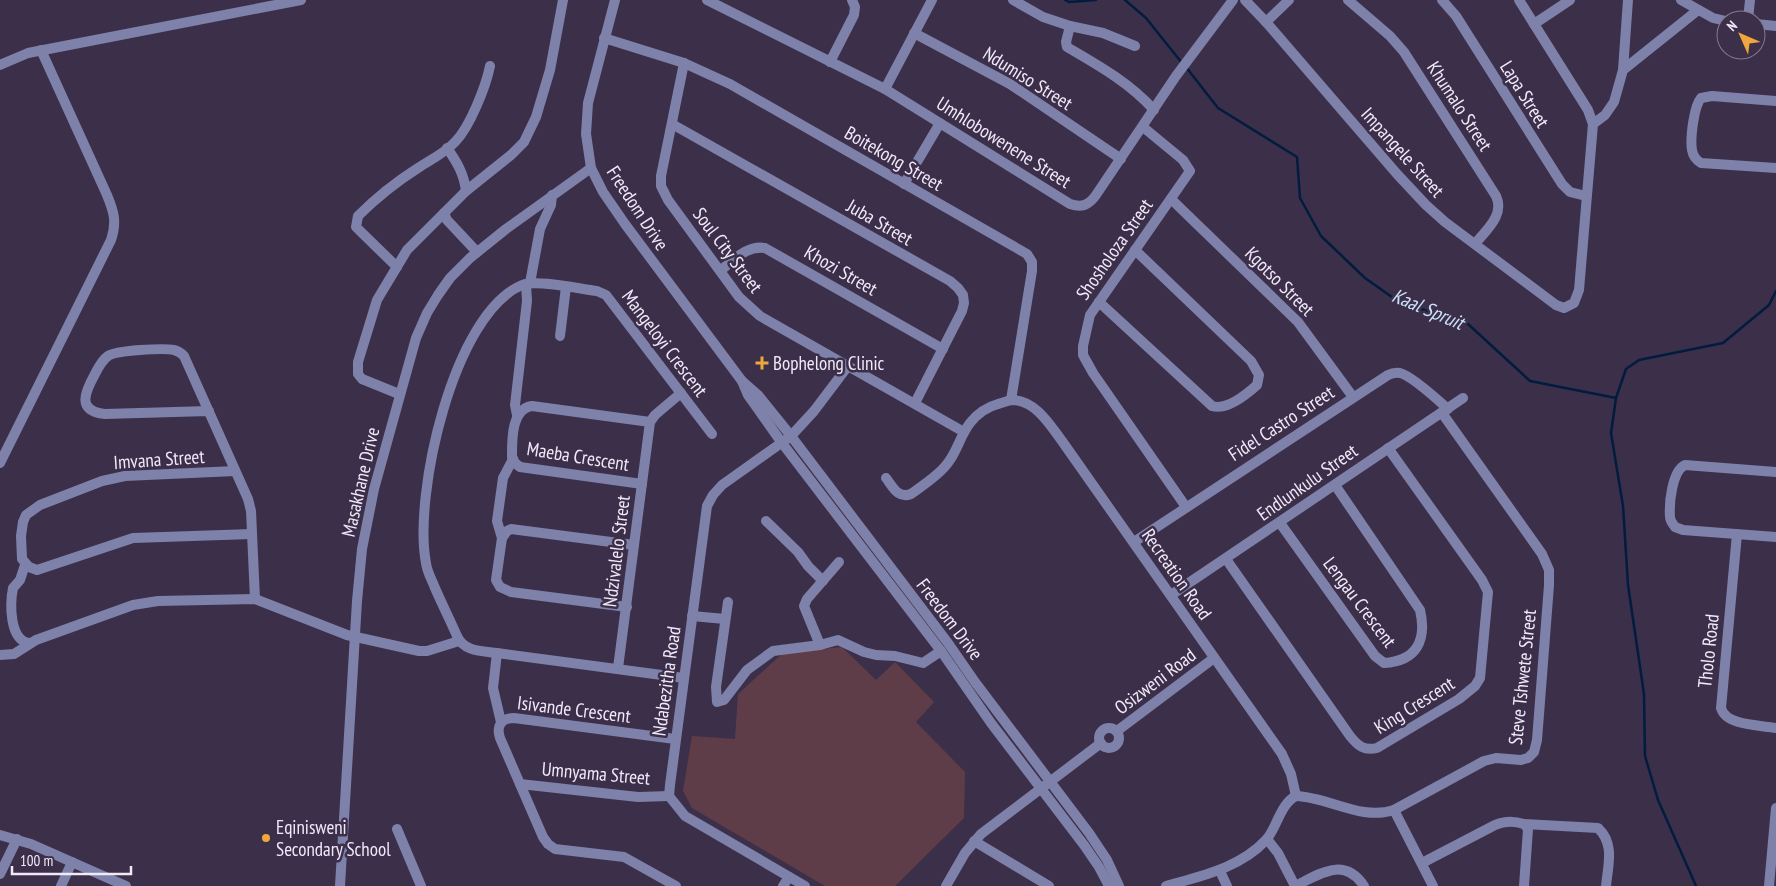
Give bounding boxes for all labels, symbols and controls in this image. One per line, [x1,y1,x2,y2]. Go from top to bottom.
north arrow [1716,10,1766,60]
text: N [1723,17,1741,35]
street label: Ndumiso Street [979,41,1078,115]
street label: Lapa Street [1495,56,1555,133]
street label: Khumalo Street [1422,57,1498,156]
street label: Umhlobowenene Street [932,91,1076,193]
street label: Impangele Street [1356,102,1450,202]
street label: Boitekong Street [841,120,948,196]
street label: Freedom Drive [602,161,674,255]
street label: Juba Street [842,193,918,251]
street label: Shosholoza Street [1070,193,1158,304]
street label: Soul City Street [688,202,768,298]
street label: Khozi Street [800,240,882,301]
street label: Kgotso Street [1240,241,1320,321]
water label: Kaal Spruit [1388,282,1470,337]
street label: Mangeloyi Crescent [617,285,713,402]
place label: Bophelong Clinic [773,351,885,375]
marker: Bophelong Clinic [755,356,769,370]
street label: Fidel Castro Street [1224,380,1339,466]
street label: Masakhane Drive [336,425,384,539]
street label: Maeba Crescent [525,436,632,476]
street label: Endlunkulu Street [1252,438,1363,525]
street label: Imvana Street [113,444,206,474]
street label: Ndzivalelo Street [597,493,635,608]
street label: Recreation Road [1137,524,1217,624]
street label: Lengau Crescent [1318,552,1402,653]
street label: Freedom Drive [912,573,989,665]
street label: Steve Tshwete Street [1503,607,1541,746]
street label: Tholo Road [1692,613,1724,689]
street label: Ndabezitha Road [646,625,686,737]
street label: Osizweni Road [1110,643,1200,719]
street label: King Crescent [1370,671,1459,739]
street label: Isivande Crescent [516,690,633,728]
street label: Umnyama Street [541,756,652,790]
place label: Eqinisweni Secondary School [276,815,391,861]
marker: Eqinisweni Secondary School [260,832,272,844]
scale bar [12,844,131,876]
text: 100 m [20,851,53,870]

